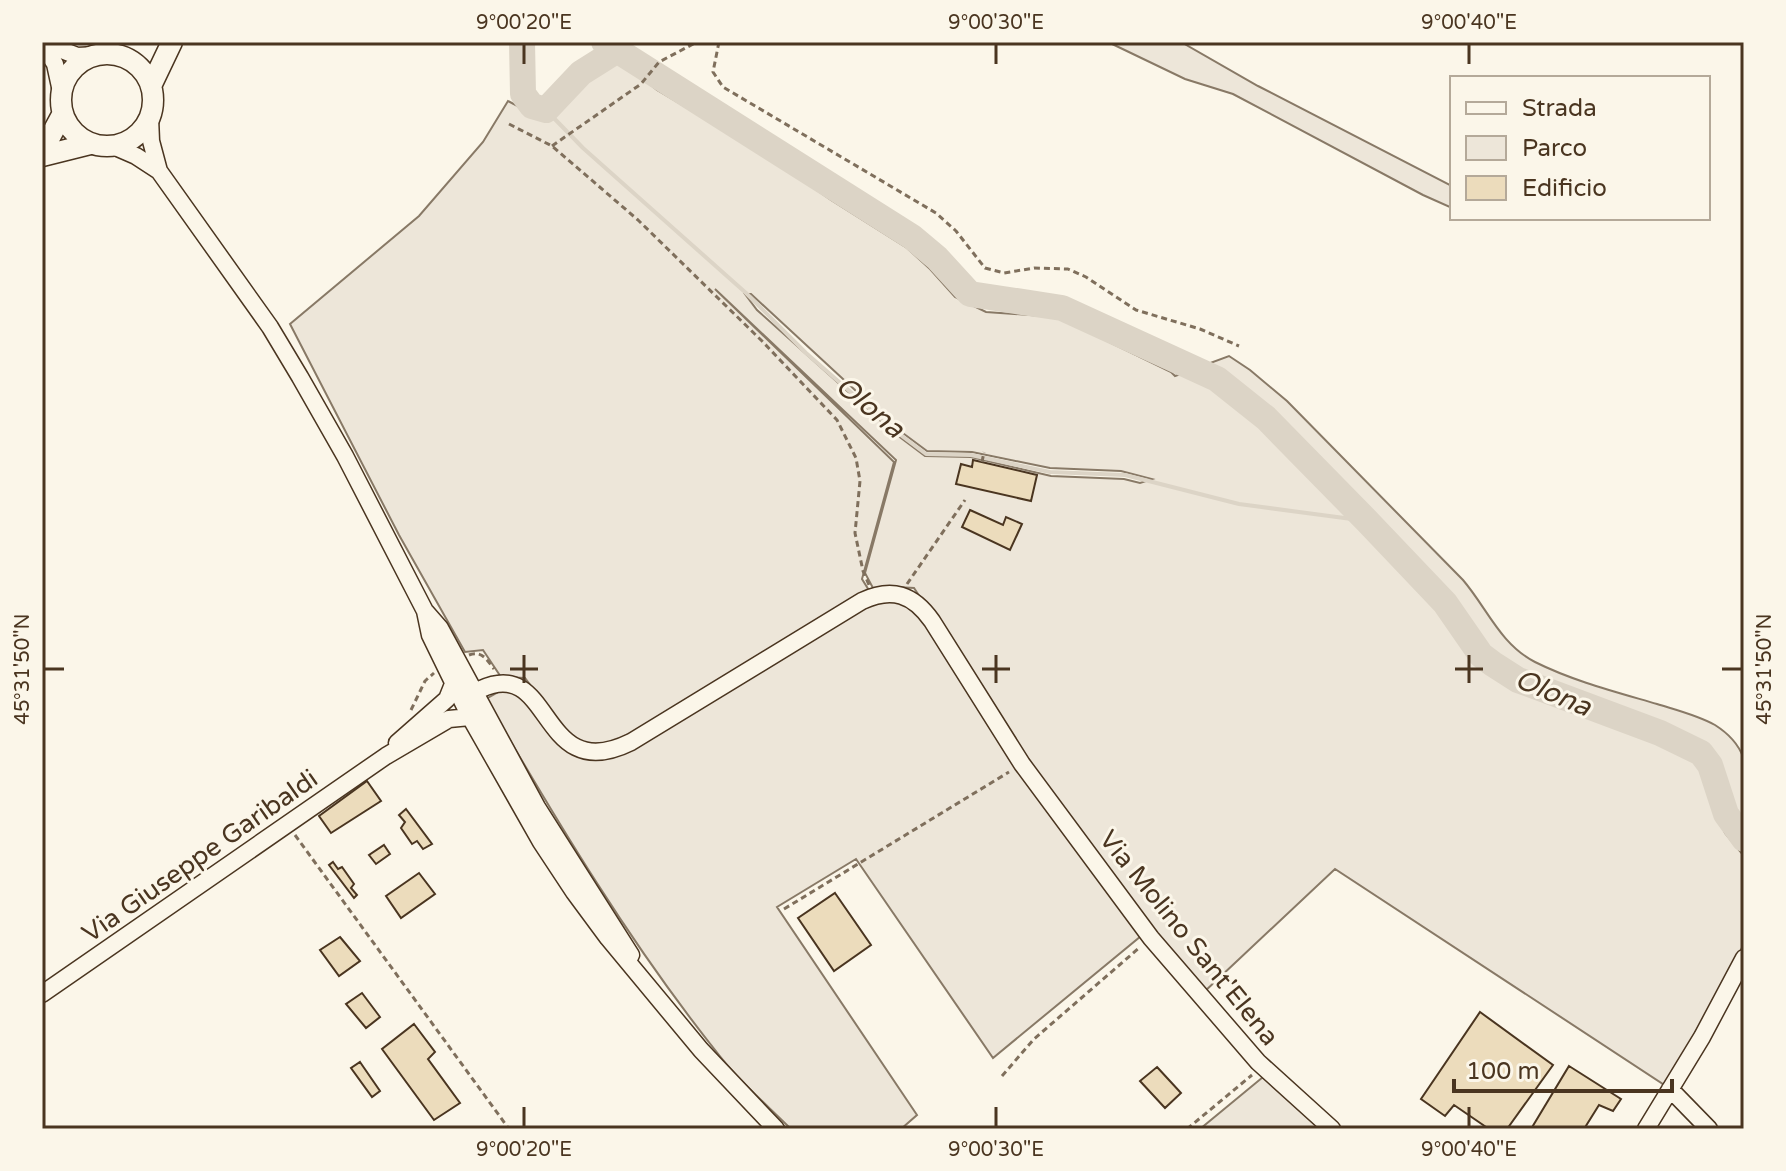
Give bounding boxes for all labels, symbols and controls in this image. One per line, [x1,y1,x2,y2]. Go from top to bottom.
text: 9°00'20"E [476,11,572,35]
text: 9°00'30"E [948,11,1044,35]
text: 9°00'40"E [1421,11,1517,35]
legend [1450,76,1710,220]
text: Strada [1522,94,1597,123]
text: Parco [1522,134,1587,163]
text: Edificio [1522,174,1607,203]
water label: Olona [829,368,912,446]
text: 45°31'50"N [11,613,35,725]
text: 45°31'50"N [1753,613,1777,725]
water label: Olona [1510,662,1597,725]
street label: Via Giuseppe Garibaldi [76,763,324,949]
street label: Via Molino Sant'Elena [1093,824,1285,1052]
scale bar [1454,1043,1672,1093]
text: 100 m [1466,1057,1540,1086]
text: 9°00'20"E [476,1138,572,1162]
text: 9°00'30"E [948,1138,1044,1162]
text: 9°00'40"E [1421,1138,1517,1162]

